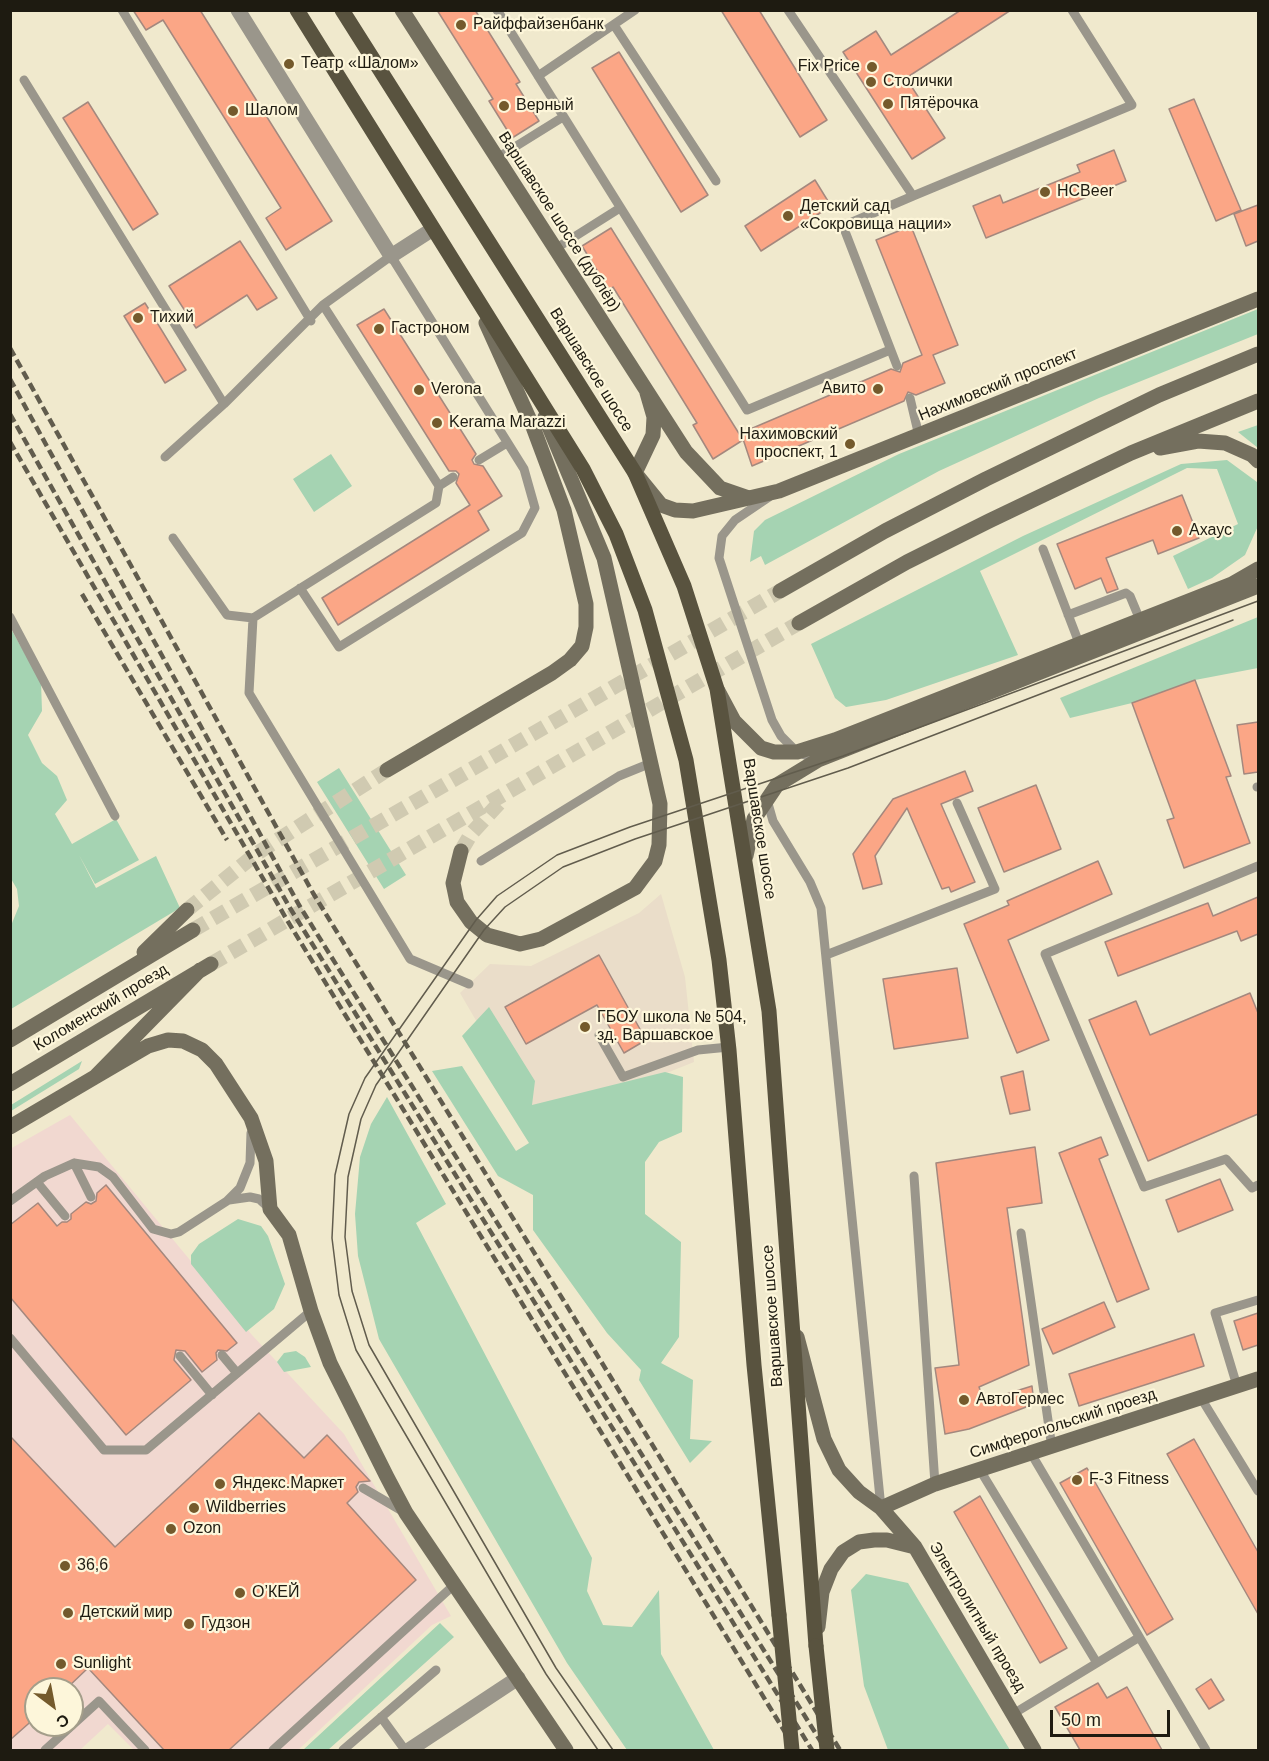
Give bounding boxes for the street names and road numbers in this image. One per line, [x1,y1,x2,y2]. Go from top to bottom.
street label: Варшавское шоссе (дублёр) [494,128,624,316]
street label: Варшавское шоссе [545,304,637,436]
street label: Нахимовский проспект [916,344,1080,426]
street label: Варшавское шоссе [738,757,780,901]
street label: Коломенский проезд [30,960,172,1056]
street label: Варшавское шоссе [758,1244,788,1388]
street label: Симферопольский проезд [967,1385,1159,1463]
street label: Электролитный проезд [925,1538,1029,1696]

